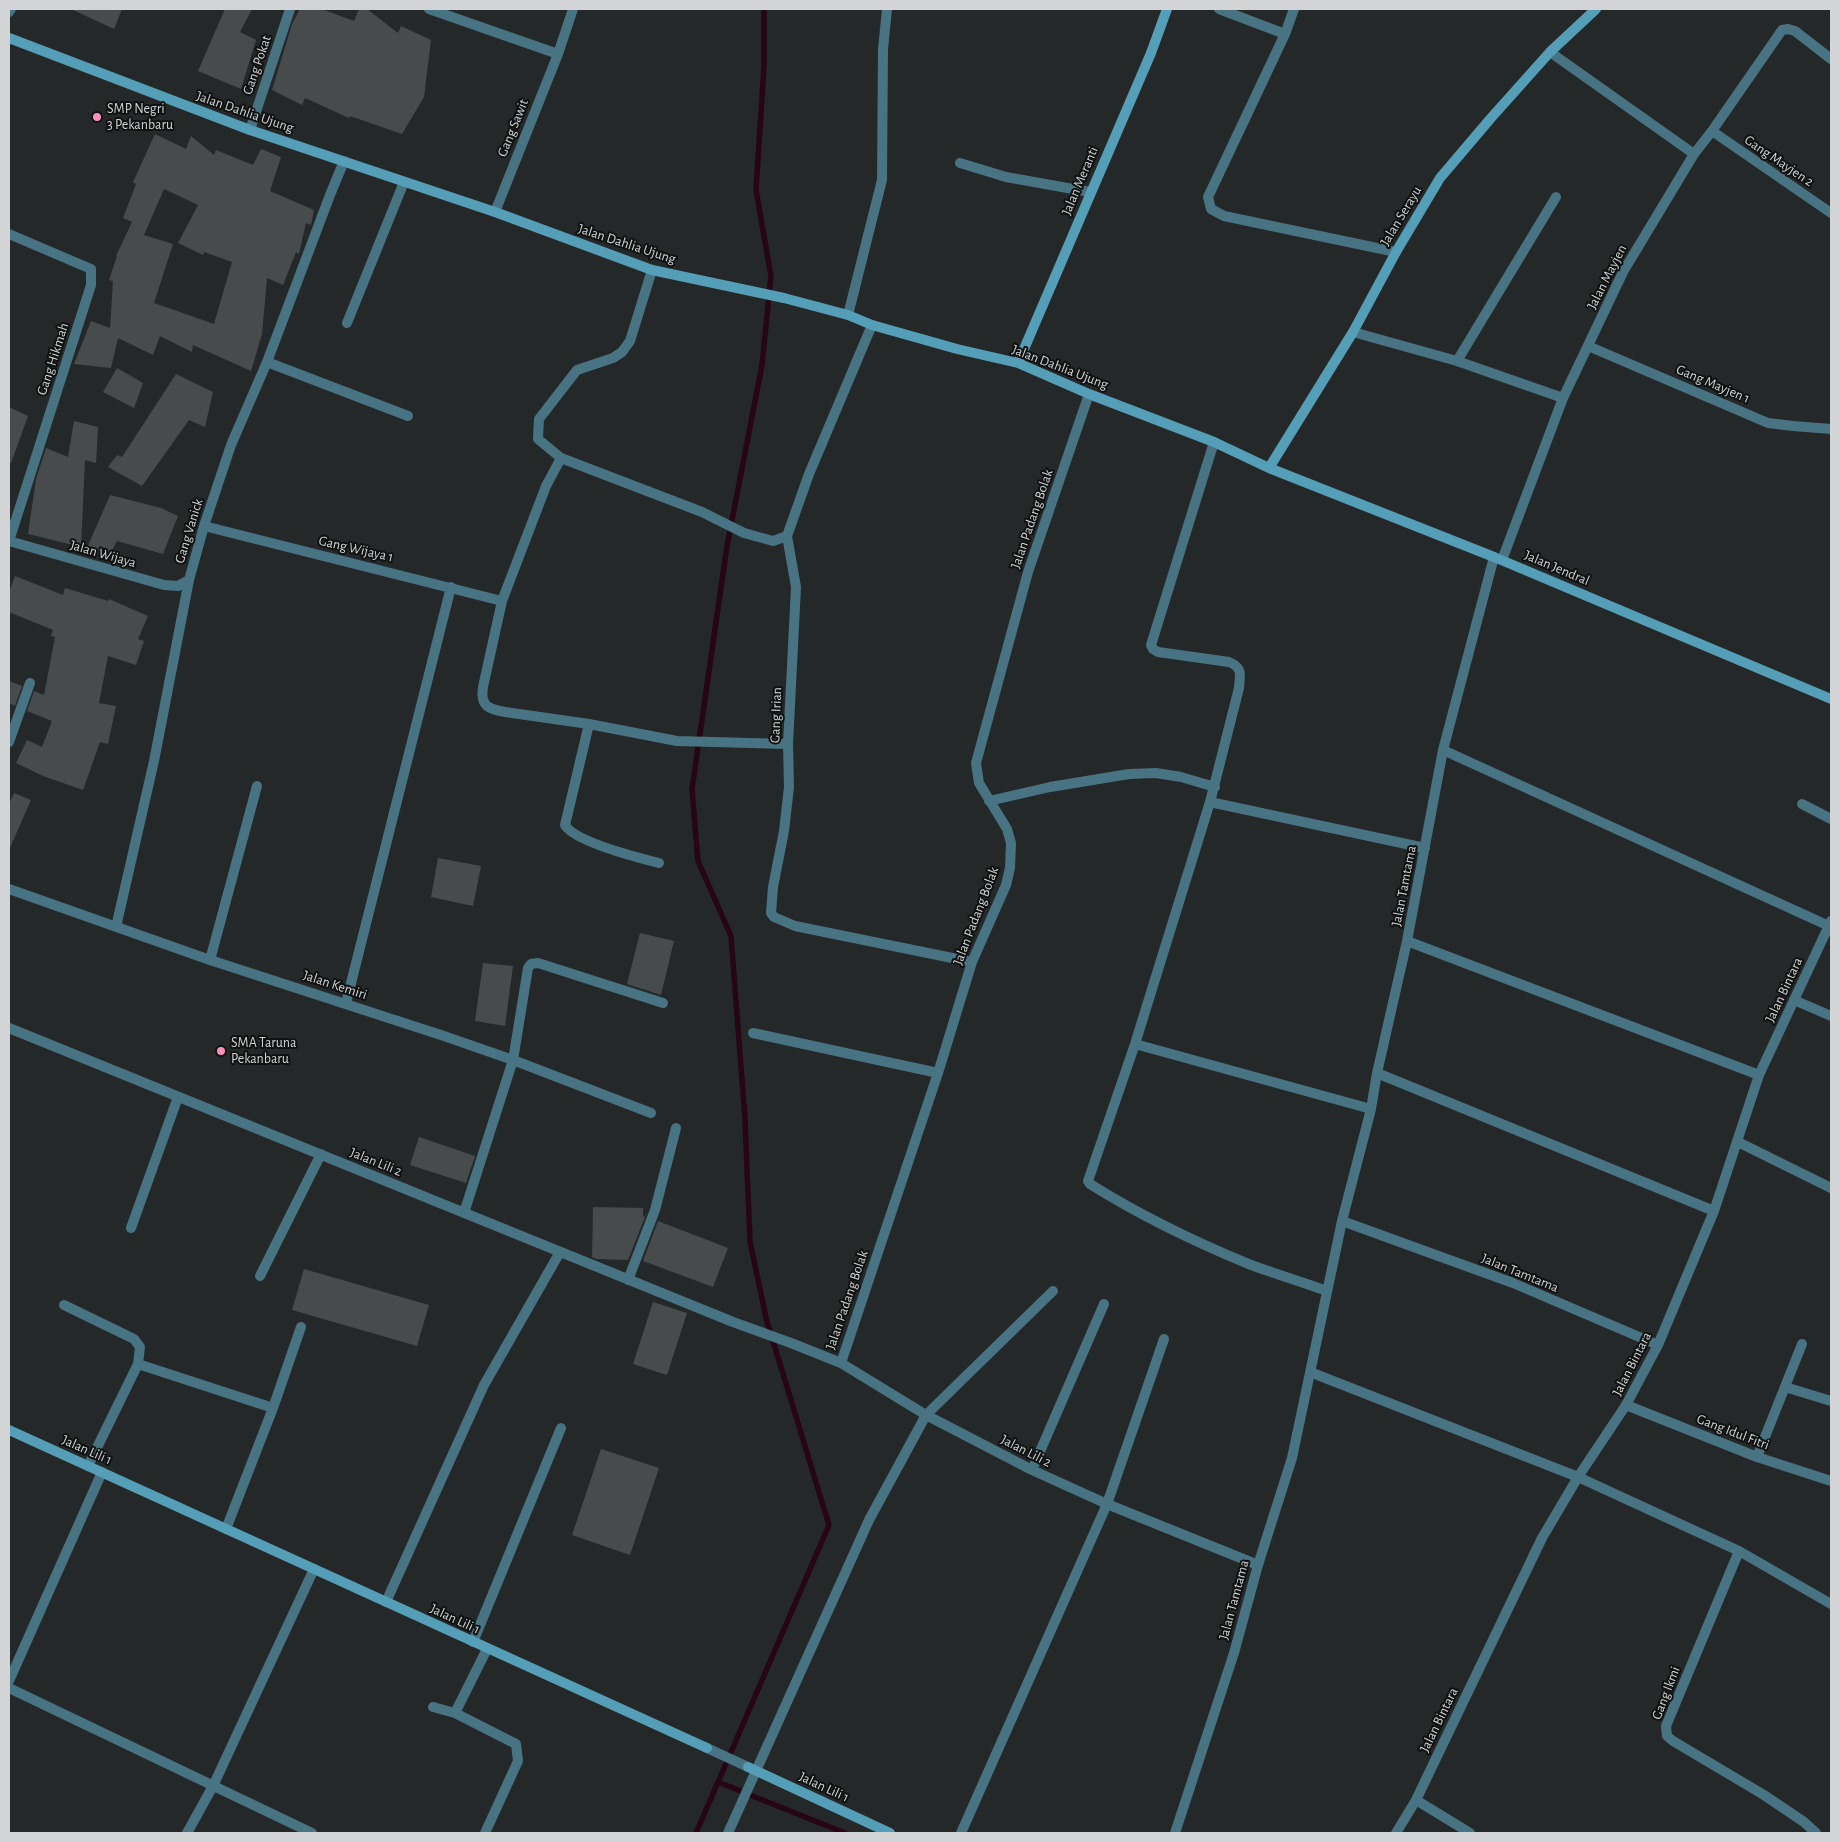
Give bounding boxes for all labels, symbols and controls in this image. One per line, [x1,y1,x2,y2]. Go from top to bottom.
street label: Gang Pokat [239,33,275,97]
street label: Jalan Dahlia Ujung [194,87,296,137]
street label: Gang Sawit [494,97,532,159]
place label: SMP Negri 3 Pekanbaru [107,101,173,134]
marker: SMP Negri 3 Pekanbaru [91,111,103,123]
street label: Gang Mayjen 2 [1741,132,1817,190]
street label: Jalan Meranti [1058,144,1102,218]
street label: Jalan Serayu [1377,183,1425,249]
street label: Jalan Dahlia Ujung [576,220,678,268]
street label: Jalan Mayjen [1584,242,1630,312]
street label: Gang Hikmah [33,321,73,397]
street label: Jalan Dahlia Ujung [1009,341,1111,393]
street label: Gang Mayjen 1 [1674,361,1752,407]
street label: Jalan Padang Bolak [1007,467,1057,571]
street label: Gang Vanick [171,497,207,565]
street label: Gang Wijaya 1 [317,532,395,566]
street label: Jalan Wijaya [68,537,138,571]
street label: Jalan Jendral [1522,547,1592,589]
street label: Gang Irian [767,687,785,743]
street label: Jalan Tamtama [1388,844,1420,928]
street label: Jalan Padang Bolak [950,865,1002,967]
street label: Jalan Bintara [1762,955,1806,1025]
street label: Jalan Kemiri [301,967,369,1003]
place label: SMA Taruna Pekanbaru [231,1035,297,1068]
marker: SMA Taruna Pekanbaru [215,1045,227,1057]
street label: Jalan Lili 2 [348,1144,404,1180]
street label: Jalan Padang Bolak [822,1248,872,1352]
street label: Jalan Tamtama [1479,1250,1561,1296]
street label: Jalan Bintara [1609,1329,1655,1399]
street label: Gang Idul Fitri [1694,1410,1772,1454]
street label: Jalan Lili 2 [998,1431,1054,1471]
street label: Jalan Lili 1 [59,1432,115,1468]
street label: Jalan Tamtama [1215,1558,1253,1642]
street label: Jalan Lili 1 [427,1600,483,1638]
street label: Gang Ikmi [1648,1664,1684,1722]
street label: Jalan Bintara [1416,1685,1462,1755]
street label: Jalan Lili 1 [796,1768,852,1806]

